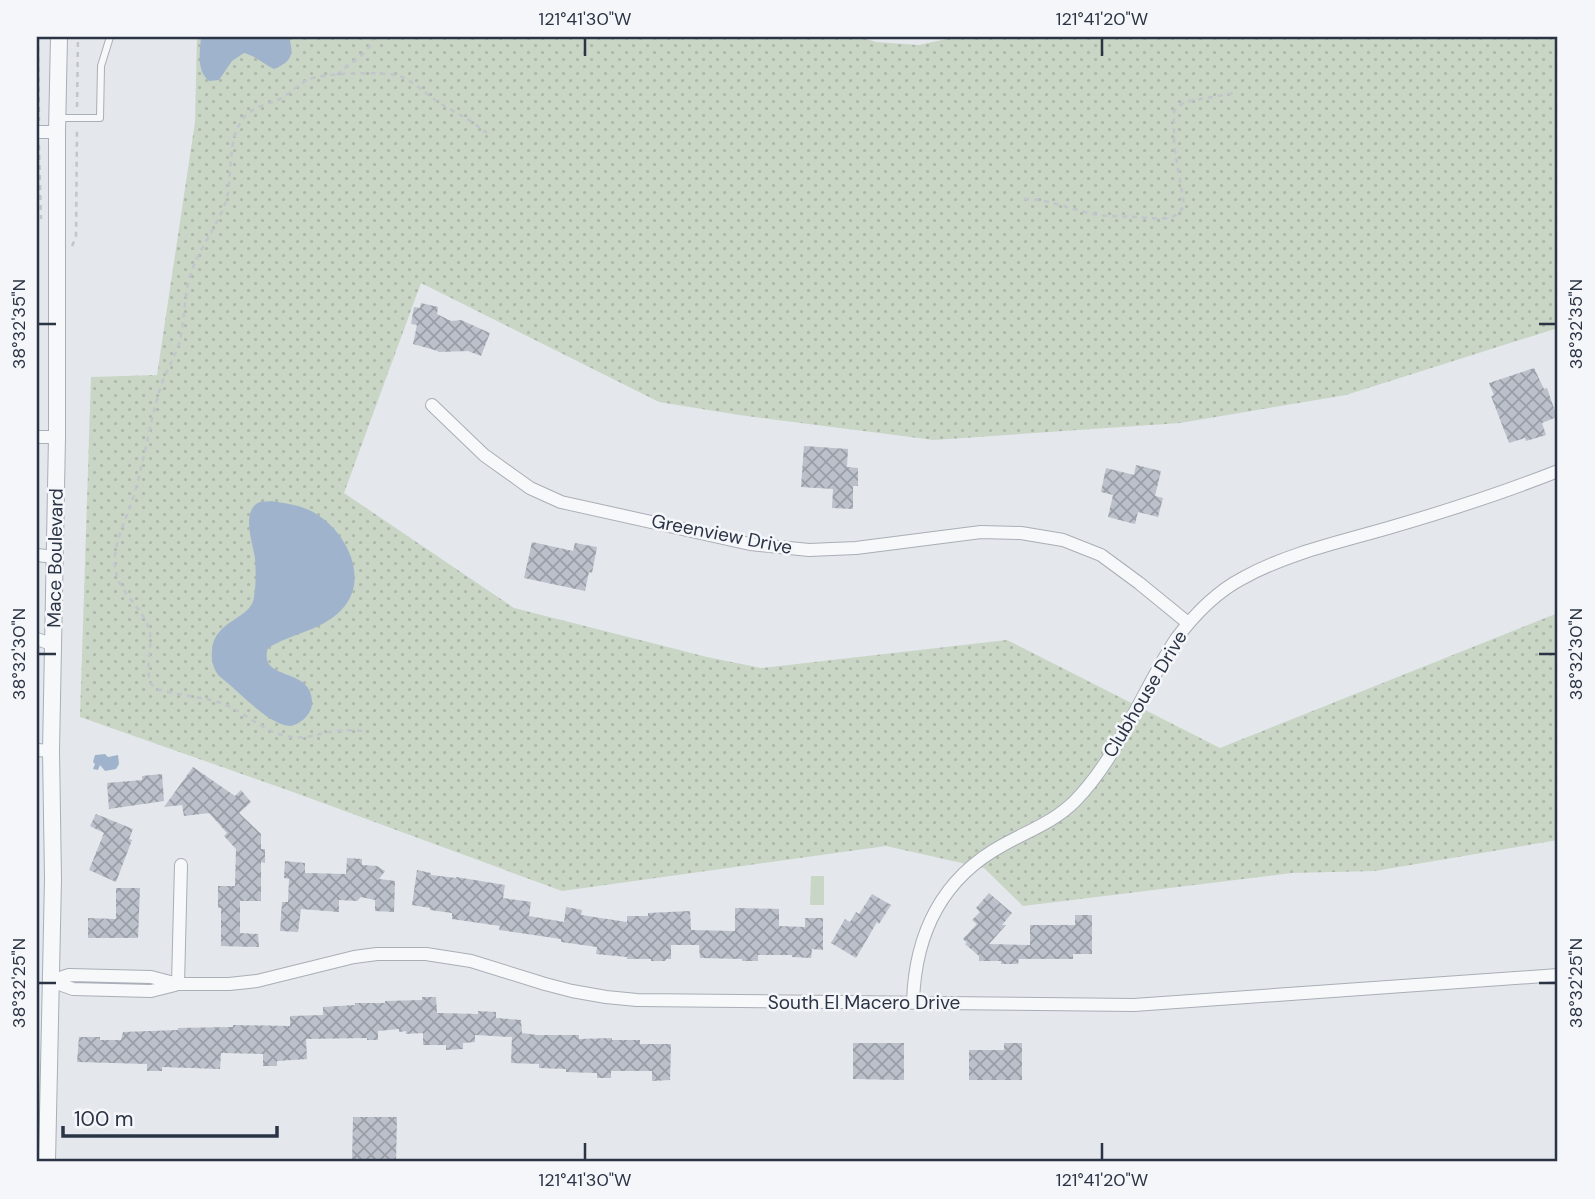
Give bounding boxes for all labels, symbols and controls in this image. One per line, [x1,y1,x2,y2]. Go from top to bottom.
text: 121°41'30"W [539,7,631,31]
text: 121°41'20"W [1056,7,1148,31]
text: 38°32'35"N [7,279,31,369]
text: 38°32'35"N [1564,279,1588,369]
street label: Mace Boulevard [41,488,69,628]
street label: Greenview Drive [649,508,795,560]
text: 38°32'30"N [7,608,31,700]
text: 38°32'30"N [1564,608,1588,700]
street label: Clubhouse Drive [1097,626,1193,762]
text: 38°32'25"N [7,938,31,1028]
text: 38°32'25"N [1564,938,1588,1028]
street label: South El Macero Drive [768,990,960,1015]
scale bar [63,1094,276,1138]
text: 100 m [74,1105,134,1133]
text: 121°41'30"W [539,1168,631,1192]
text: 121°41'20"W [1056,1168,1148,1192]

